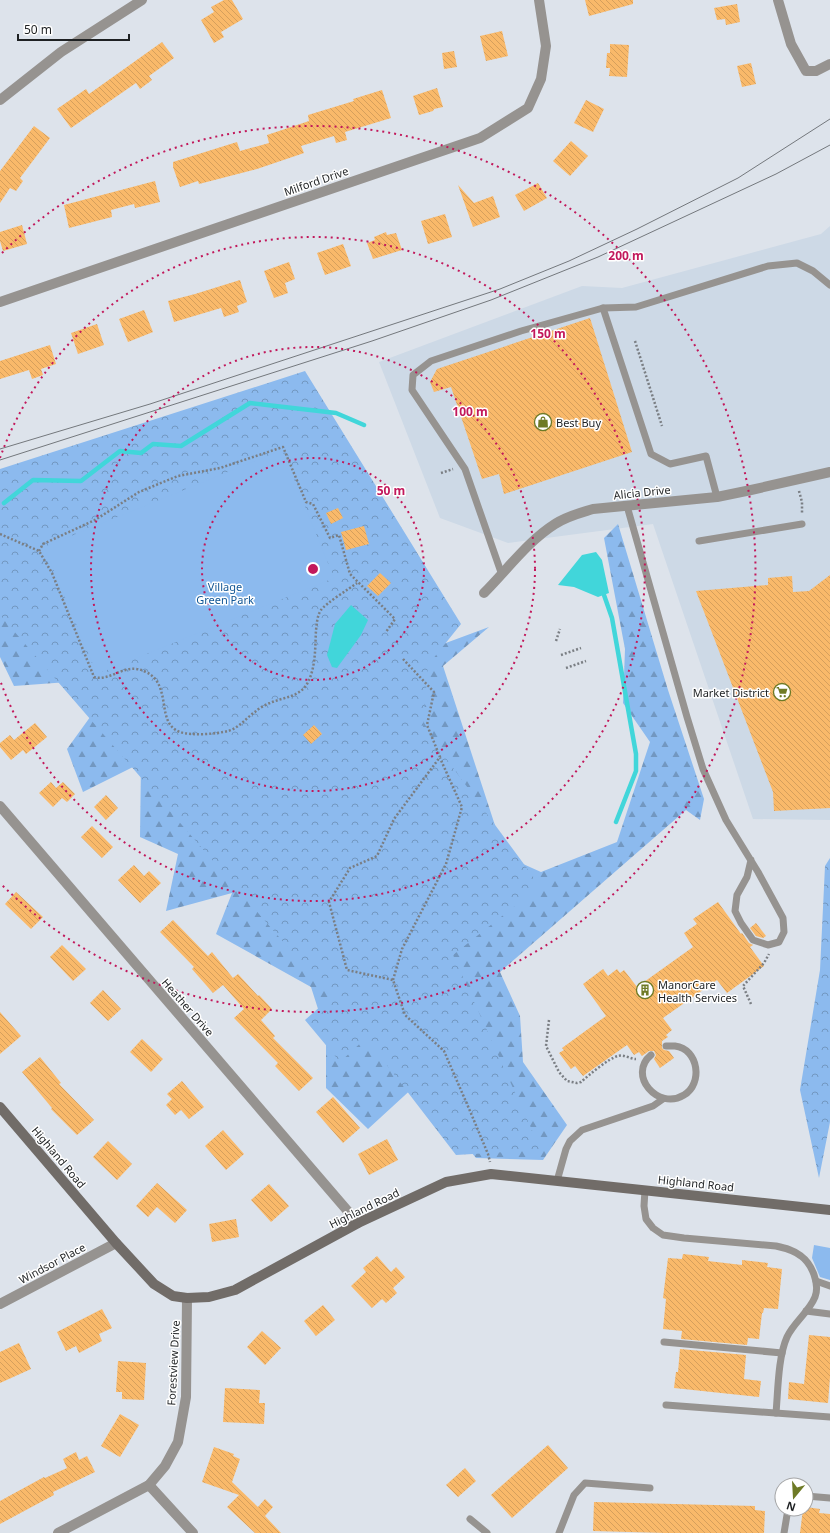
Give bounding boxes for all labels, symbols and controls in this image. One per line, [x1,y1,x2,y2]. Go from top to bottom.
scale bar [18,16,129,42]
text: 50 m [24,21,52,38]
street label: Milford Drive [282,163,350,199]
text: 200 m [608,247,644,264]
text: 150 m [530,325,566,342]
text: 100 m [452,403,488,420]
shop icon: Best Buy [533,412,553,432]
place label: Best Buy [556,415,601,430]
text: 50 m [377,482,405,499]
street label: Alicia Drive [613,482,671,502]
centre of rings [306,562,320,576]
park label: Village Green Park [196,579,254,607]
supermarket icon: Market District [772,682,792,702]
place label: Market District [693,685,769,700]
street label: Heather Drive [159,975,217,1039]
place label: ManorCare Health Services [658,977,737,1005]
building icon: ManorCare Health Services [635,980,655,1000]
street label: Highland Road [29,1123,89,1191]
street label: Highland Road [657,1172,735,1194]
street label: Highland Road [326,1185,402,1231]
street label: Windsor Place [16,1239,88,1287]
street label: Forestview Drive [163,1320,183,1406]
north arrow [774,1477,814,1517]
text: N [784,1498,797,1516]

